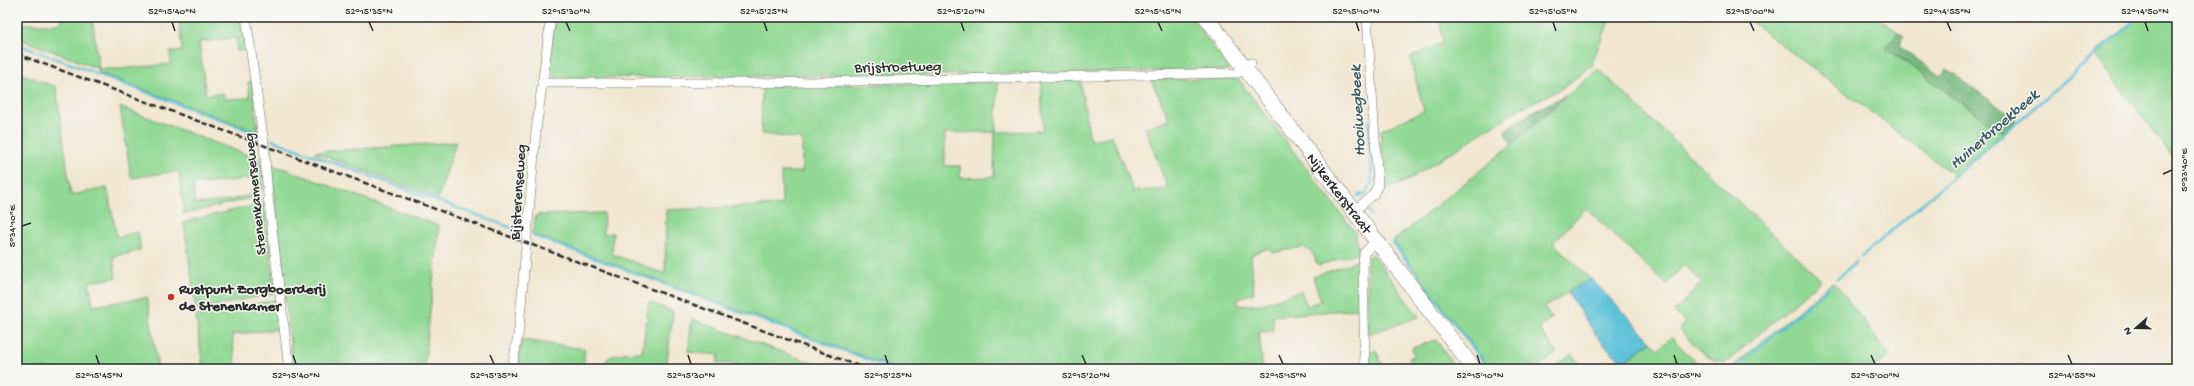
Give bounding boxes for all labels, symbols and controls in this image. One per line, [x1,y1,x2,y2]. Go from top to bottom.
text: 52°15'40"N [148,6,196,18]
text: 52°15'35"N [345,6,393,18]
text: 52°15'30"N [542,6,590,18]
text: 52°15'25"N [740,6,788,18]
text: 52°15'20"N [937,6,985,18]
text: 52°15'15"N [1135,6,1182,18]
text: 52°15'10"N [1333,6,1380,18]
text: 52°15'05"N [1529,6,1578,18]
text: 52°15'00"N [1726,6,1775,18]
text: 52°14'55"N [1923,6,1971,18]
text: 52°14'50"N [2121,6,2169,18]
street label: Brijstroetweg [853,58,942,78]
water label: Hooiwegbeek [1348,63,1371,157]
water label: Huinerbroekbeek [1947,86,2045,174]
street label: Stenenkamerseweg [241,132,271,256]
street label: Bijsterenseweg [507,144,531,242]
text: 5°33'40"E [2179,148,2191,192]
street label: Nijkerkerstraat [1302,150,1376,239]
text: 5°34'10"E [7,204,19,247]
place label: Rustpunt Zorgboerderij de Stenenkamer [178,281,326,316]
marker: Rustpunt Zorgboerderij de Stenenkamer [166,292,176,302]
north arrow [2116,308,2156,348]
text: N [2122,325,2135,336]
text: 52°15'45"N [75,370,123,382]
text: 52°15'40"N [272,370,320,382]
text: 52°15'35"N [470,370,518,382]
text: 52°15'30"N [667,370,715,382]
text: 52°15'25"N [864,370,912,382]
text: 52°15'20"N [1062,370,1110,382]
text: 52°15'15"N [1260,370,1307,382]
text: 52°15'10"N [1457,370,1504,382]
text: 52°15'05"N [1653,370,1702,382]
text: 52°15'00"N [1851,370,1900,382]
text: 52°14'55"N [2048,370,2096,382]

